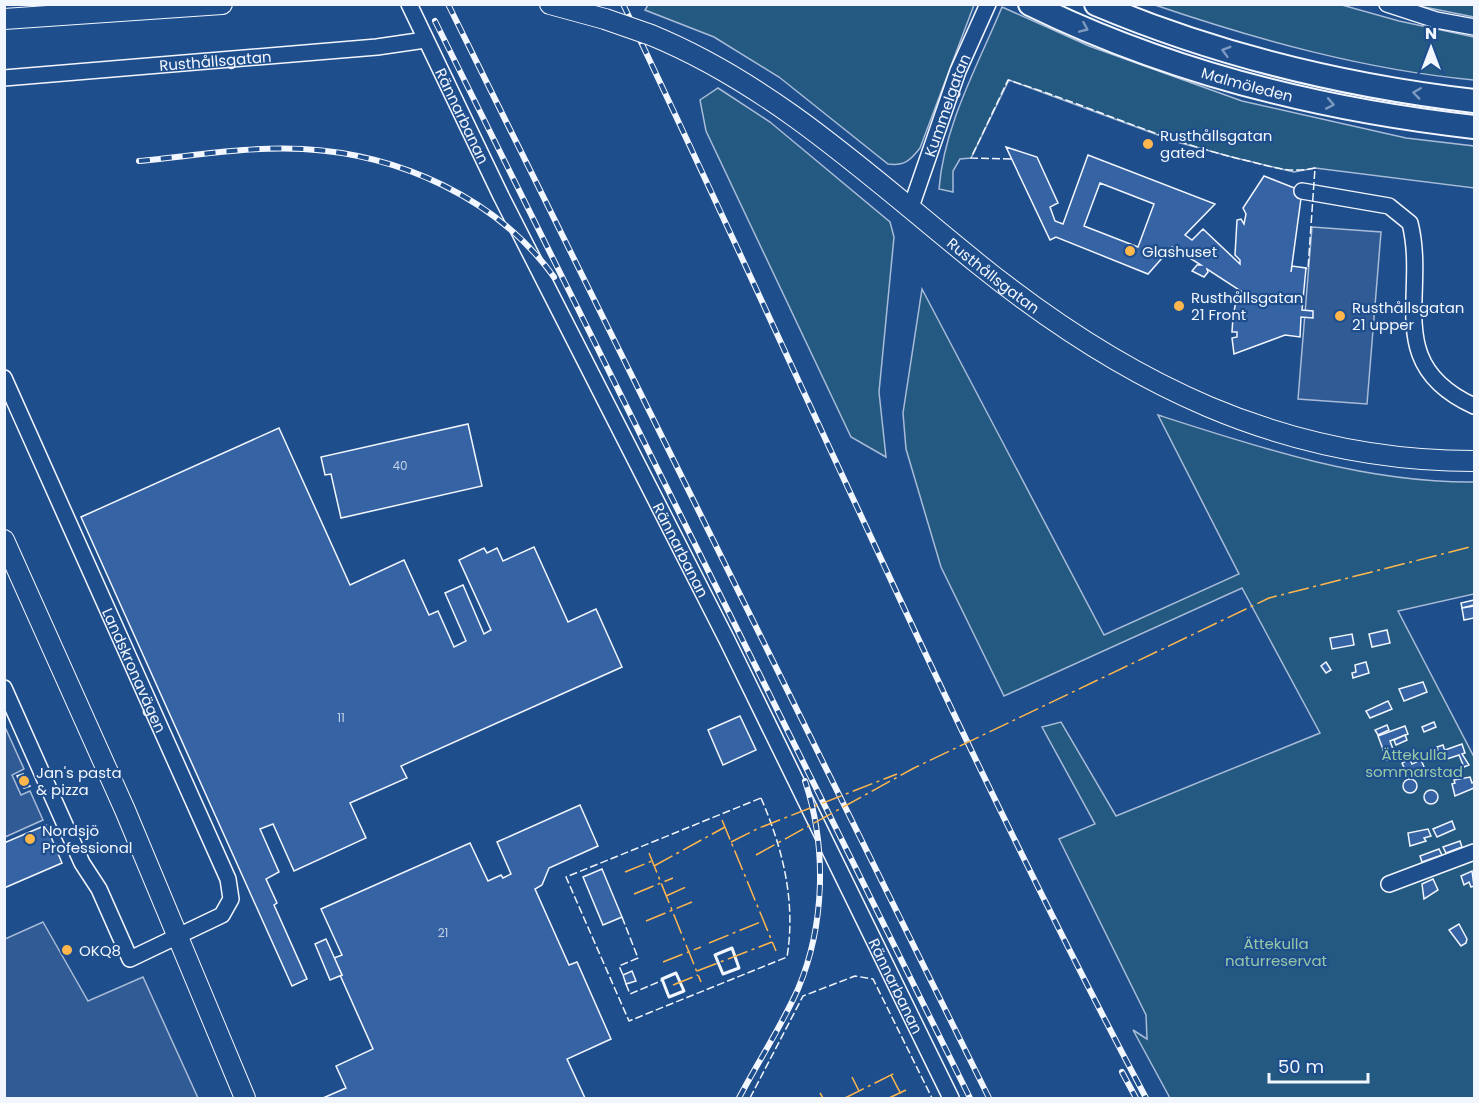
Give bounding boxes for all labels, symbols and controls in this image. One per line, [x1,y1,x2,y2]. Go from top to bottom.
north arrow [1401,18,1461,78]
one-way arrow [1078,21,1089,33]
text: N [1425,22,1437,45]
street label: Rusthållsgatan [158,45,272,76]
one-way arrow [1221,46,1232,58]
street label: Kummelgatan [919,50,975,159]
street label: Malmöleden [1199,62,1295,106]
street label: Rännarbanan [431,64,494,167]
one-way arrow [1412,88,1421,100]
one-way arrow [1325,97,1335,110]
place label: Rusthållsgatan gated [1160,125,1272,163]
marker: Rusthållsgatan gated [1141,137,1155,151]
street label: Rusthållsgatan [943,232,1044,318]
place label: Glashuset [1142,241,1217,262]
marker: Glashuset [1123,244,1137,258]
place label: Rusthållsgatan 21 Front [1191,287,1303,325]
place label: Rusthållsgatan 21 upper [1352,297,1464,335]
marker: Rusthållsgatan 21 Front [1172,299,1186,313]
marker: Rusthållsgatan 21 upper [1333,309,1347,323]
house number: 40 [392,457,408,474]
street label: Rännarbanan [648,499,714,601]
street label: Landskronavägen [98,604,172,736]
house number: 11 [337,709,345,726]
park label: Ättekulla sommarstad [1365,744,1463,782]
place label: Jan's pasta & pizza [36,762,122,800]
marker: Jan's pasta & pizza [17,774,31,788]
place label: Nordsjö Professional [42,820,133,858]
marker: Nordsjö Professional [23,832,37,846]
house number: 21 [438,924,448,941]
park label: Ättekulla naturreservat [1225,933,1327,971]
street label: Rännarbanan [864,934,928,1037]
place label: OKQ8 [79,940,121,961]
marker: OKQ8 [60,943,74,957]
scale bar [1269,1046,1368,1084]
text: 50 m [1278,1054,1324,1079]

